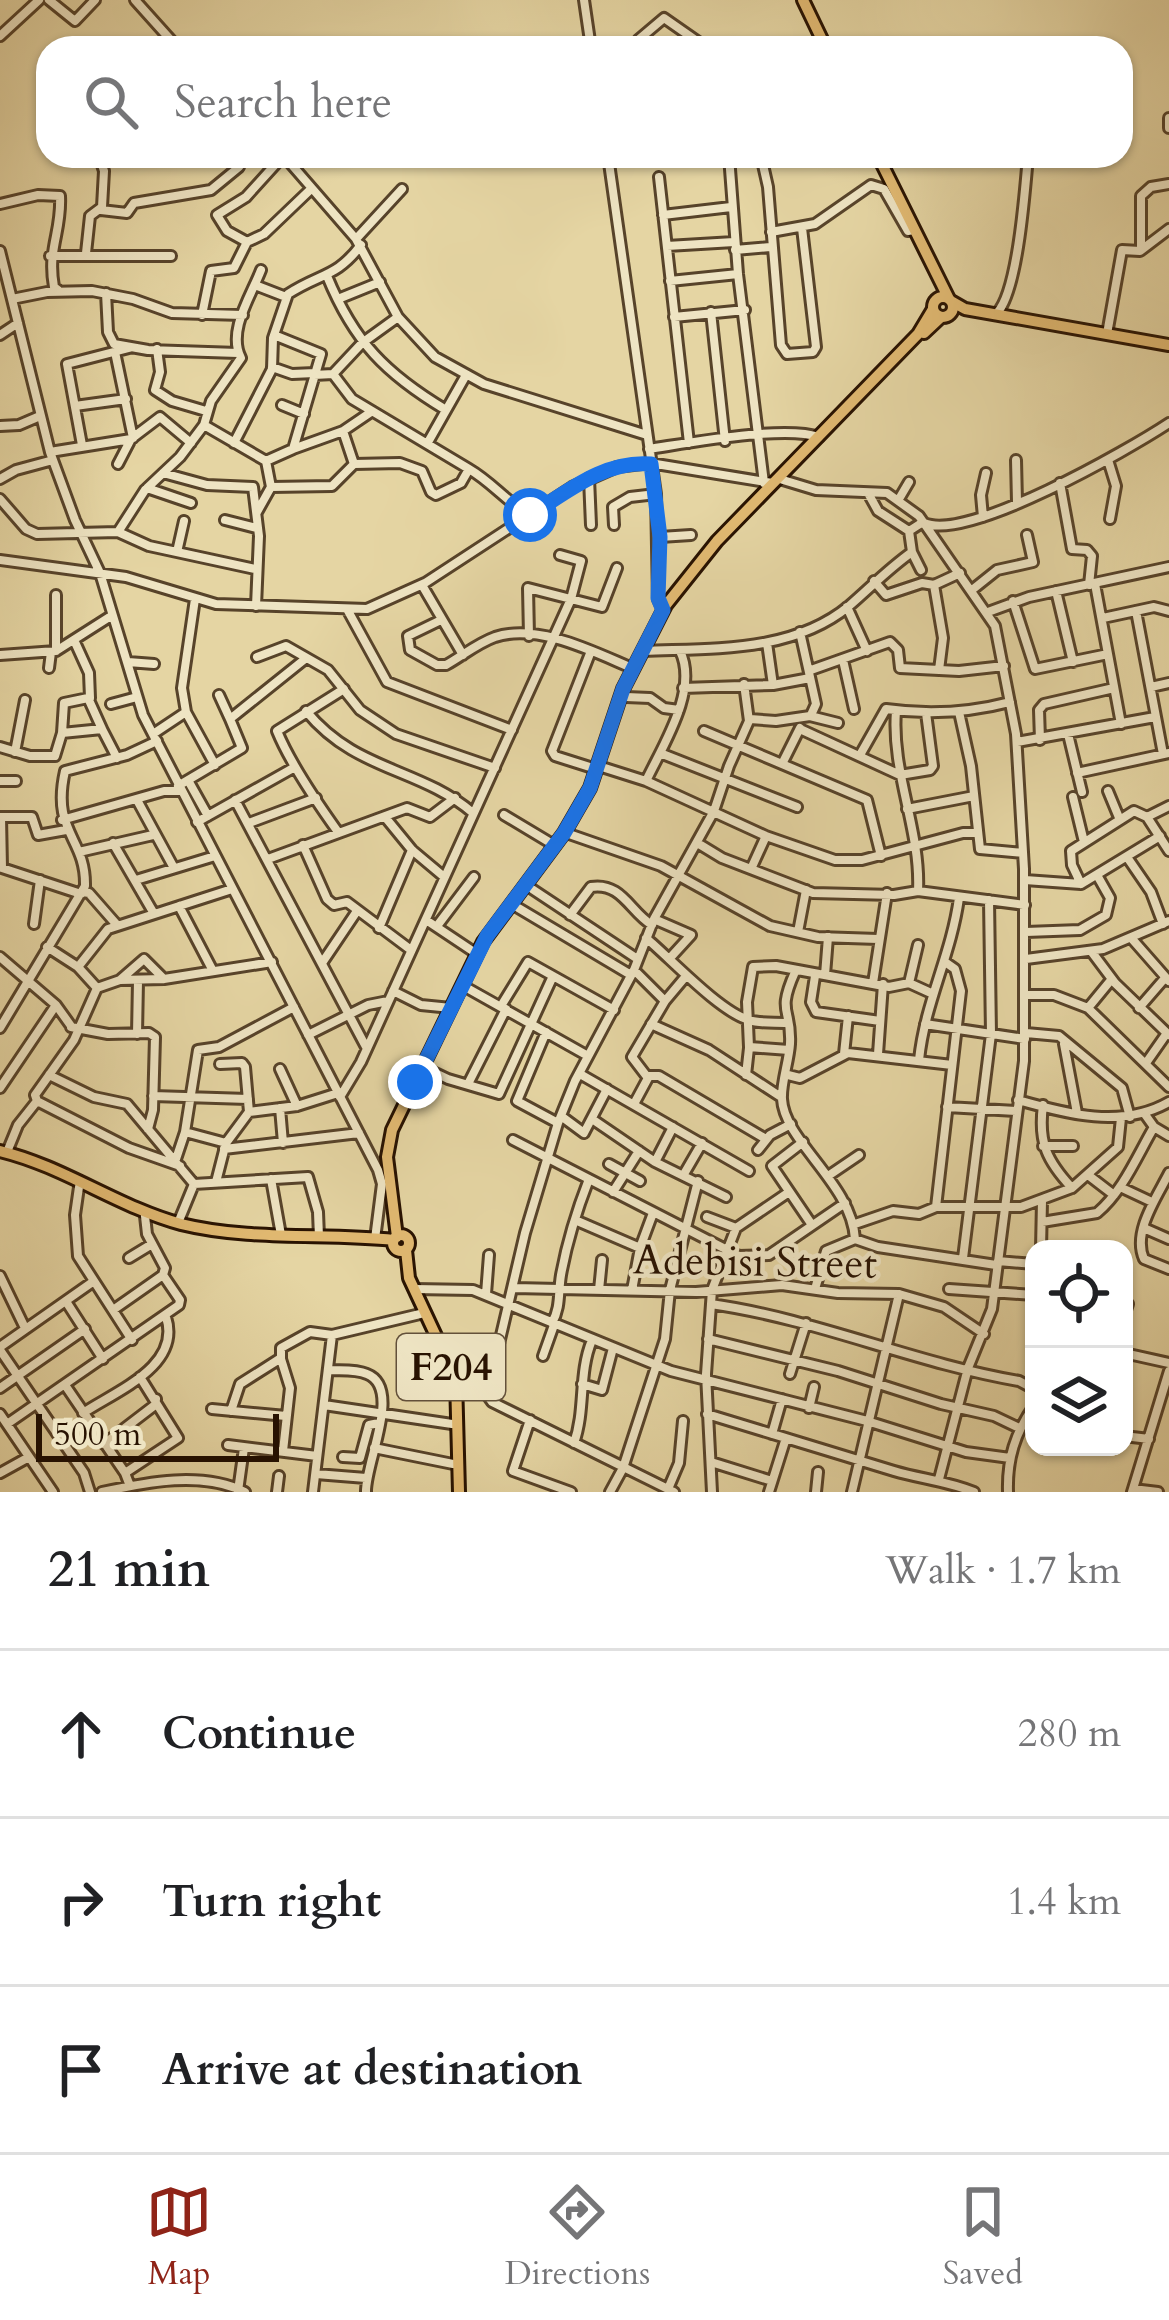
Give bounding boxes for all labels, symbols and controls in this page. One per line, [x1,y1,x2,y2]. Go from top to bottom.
search box [36,36,1133,168]
icon: search [78,69,144,135]
text: Search here [174,72,392,133]
route start [503,488,557,542]
route end [388,1055,442,1109]
street label: Adebisi Street [633,1231,877,1293]
map controls [1025,1240,1133,1456]
button: locate [1025,1240,1133,1348]
road number: F204 [397,1334,505,1400]
button: layers [1025,1348,1133,1456]
scale bar [36,1408,279,1461]
text: 500 m [54,1412,141,1457]
text: 21 min [48,1535,210,1605]
text: Walk · 1.7 km [885,1544,1121,1597]
icon: ahead [48,1701,114,1767]
text: Continue [162,1703,356,1764]
text: 280 m [1018,1707,1121,1760]
icon: right [48,1869,114,1935]
text: Turn right [162,1871,381,1932]
text: 1.4 km [1007,1875,1121,1928]
icon: arrive [48,2037,114,2103]
text: Arrive at destination [162,2039,582,2100]
tab: Map [146,2179,212,2296]
tab: Directions [505,2179,650,2296]
tab: Saved [943,2179,1023,2296]

